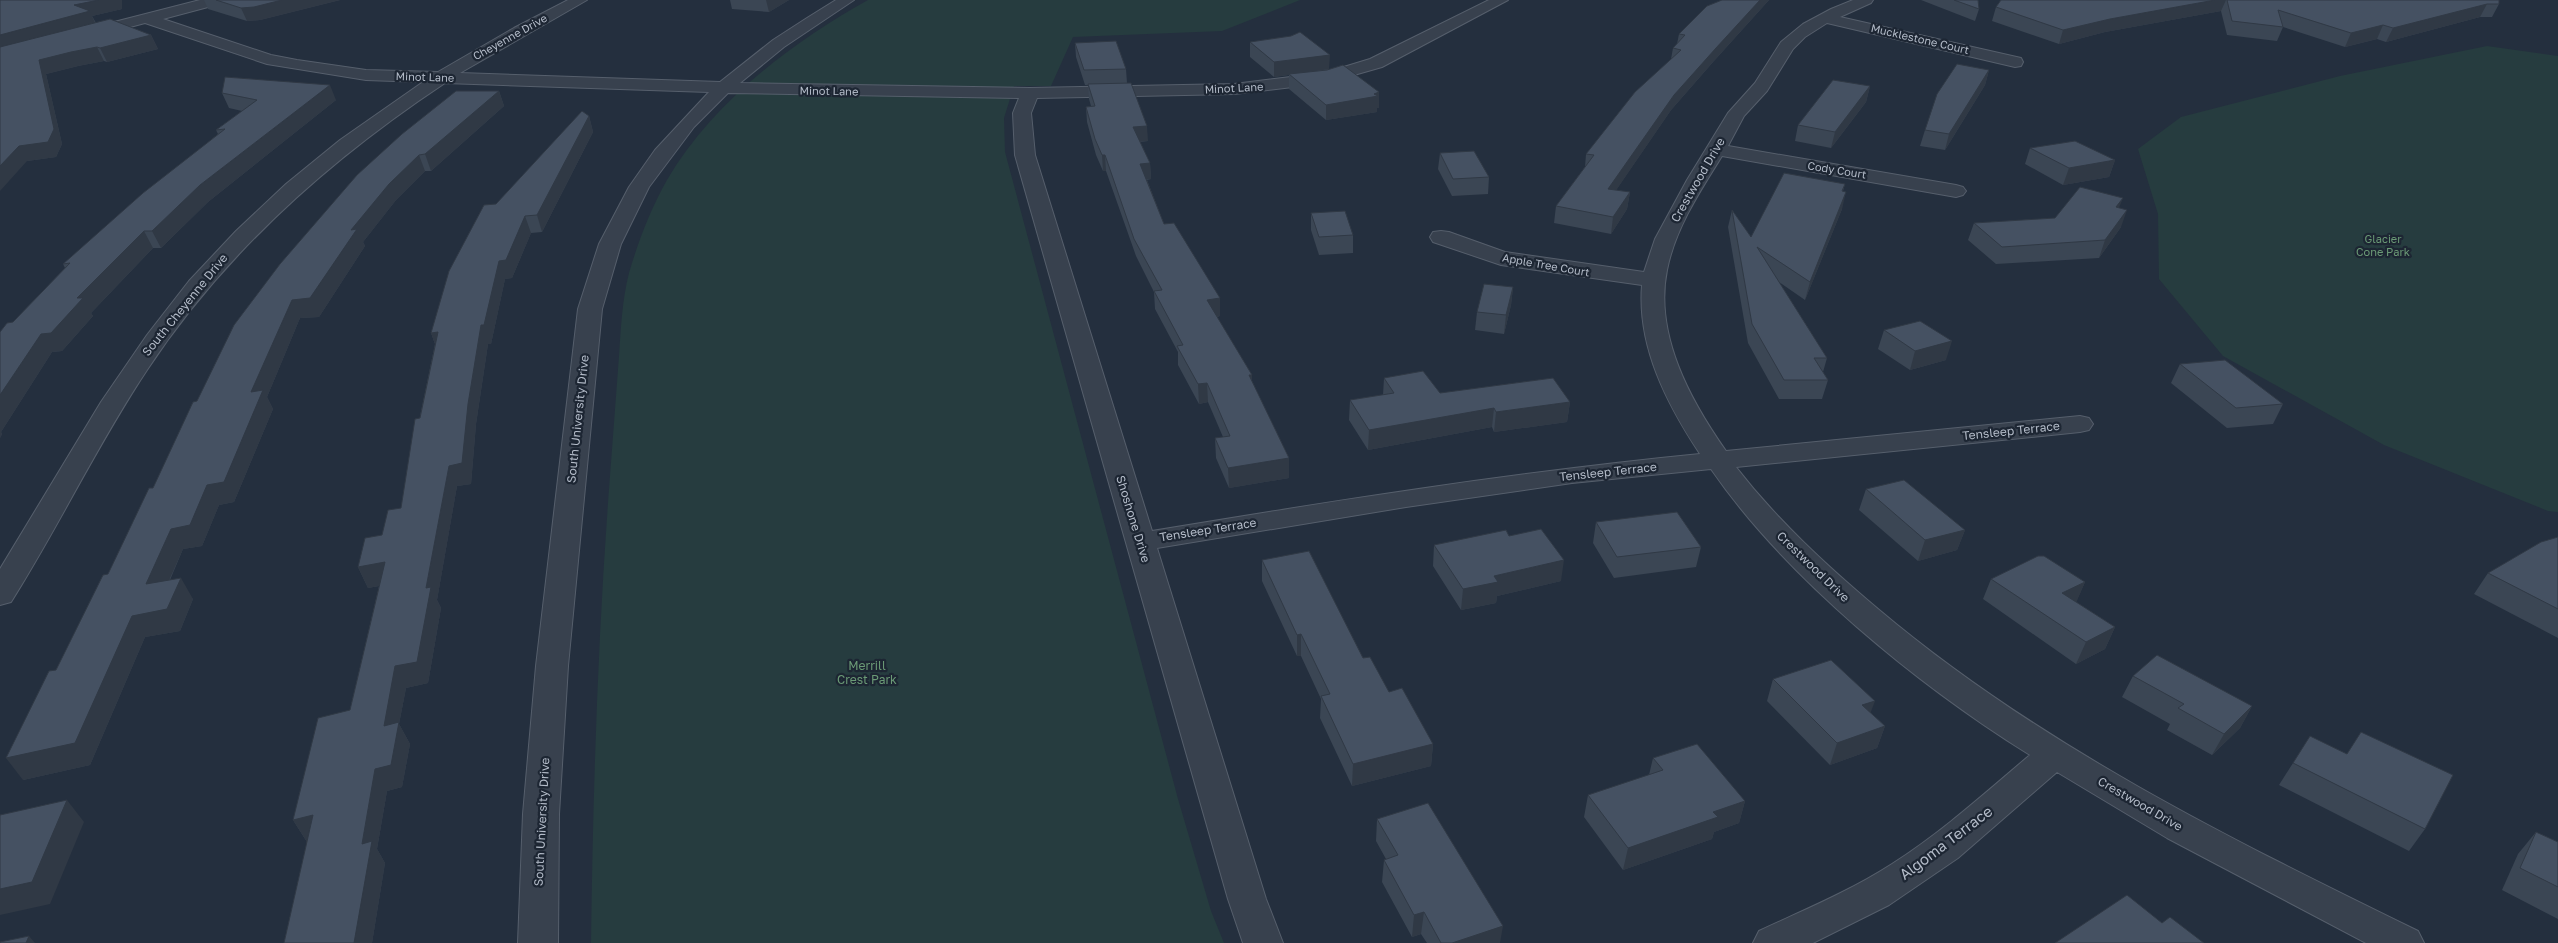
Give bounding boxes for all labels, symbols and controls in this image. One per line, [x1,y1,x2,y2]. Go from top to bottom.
street label: Cheyenne Drive [470,11,549,62]
street label: Mucklestone Court [1870,21,1971,56]
street label: Minot Lane [395,69,455,84]
street label: Minot Lane [1204,79,1264,96]
street label: Minot Lane [800,83,858,98]
street label: Crestwood Drive [1667,135,1728,225]
street label: Cody Court [1807,158,1867,181]
park label: Glacier Cone Park [2356,232,2410,258]
street label: South Cheyenne Drive [139,250,231,359]
street label: Apple Tree Court [1501,250,1591,279]
street label: South University Drive [563,354,592,484]
street label: Tensleep Terrace [1961,418,2060,443]
street label: Tensleep Terrace [1558,459,1657,484]
street label: Shoshone Drive [1113,473,1154,564]
street label: Tensleep Terrace [1158,514,1257,545]
street label: Crestwood Drive [1774,528,1853,605]
park label: Merrill Crest Park [837,658,897,687]
street label: South University Drive [531,757,552,887]
street label: Crestwood Drive [2095,773,2185,834]
street label: Algoma Terrace [1895,801,1996,883]

